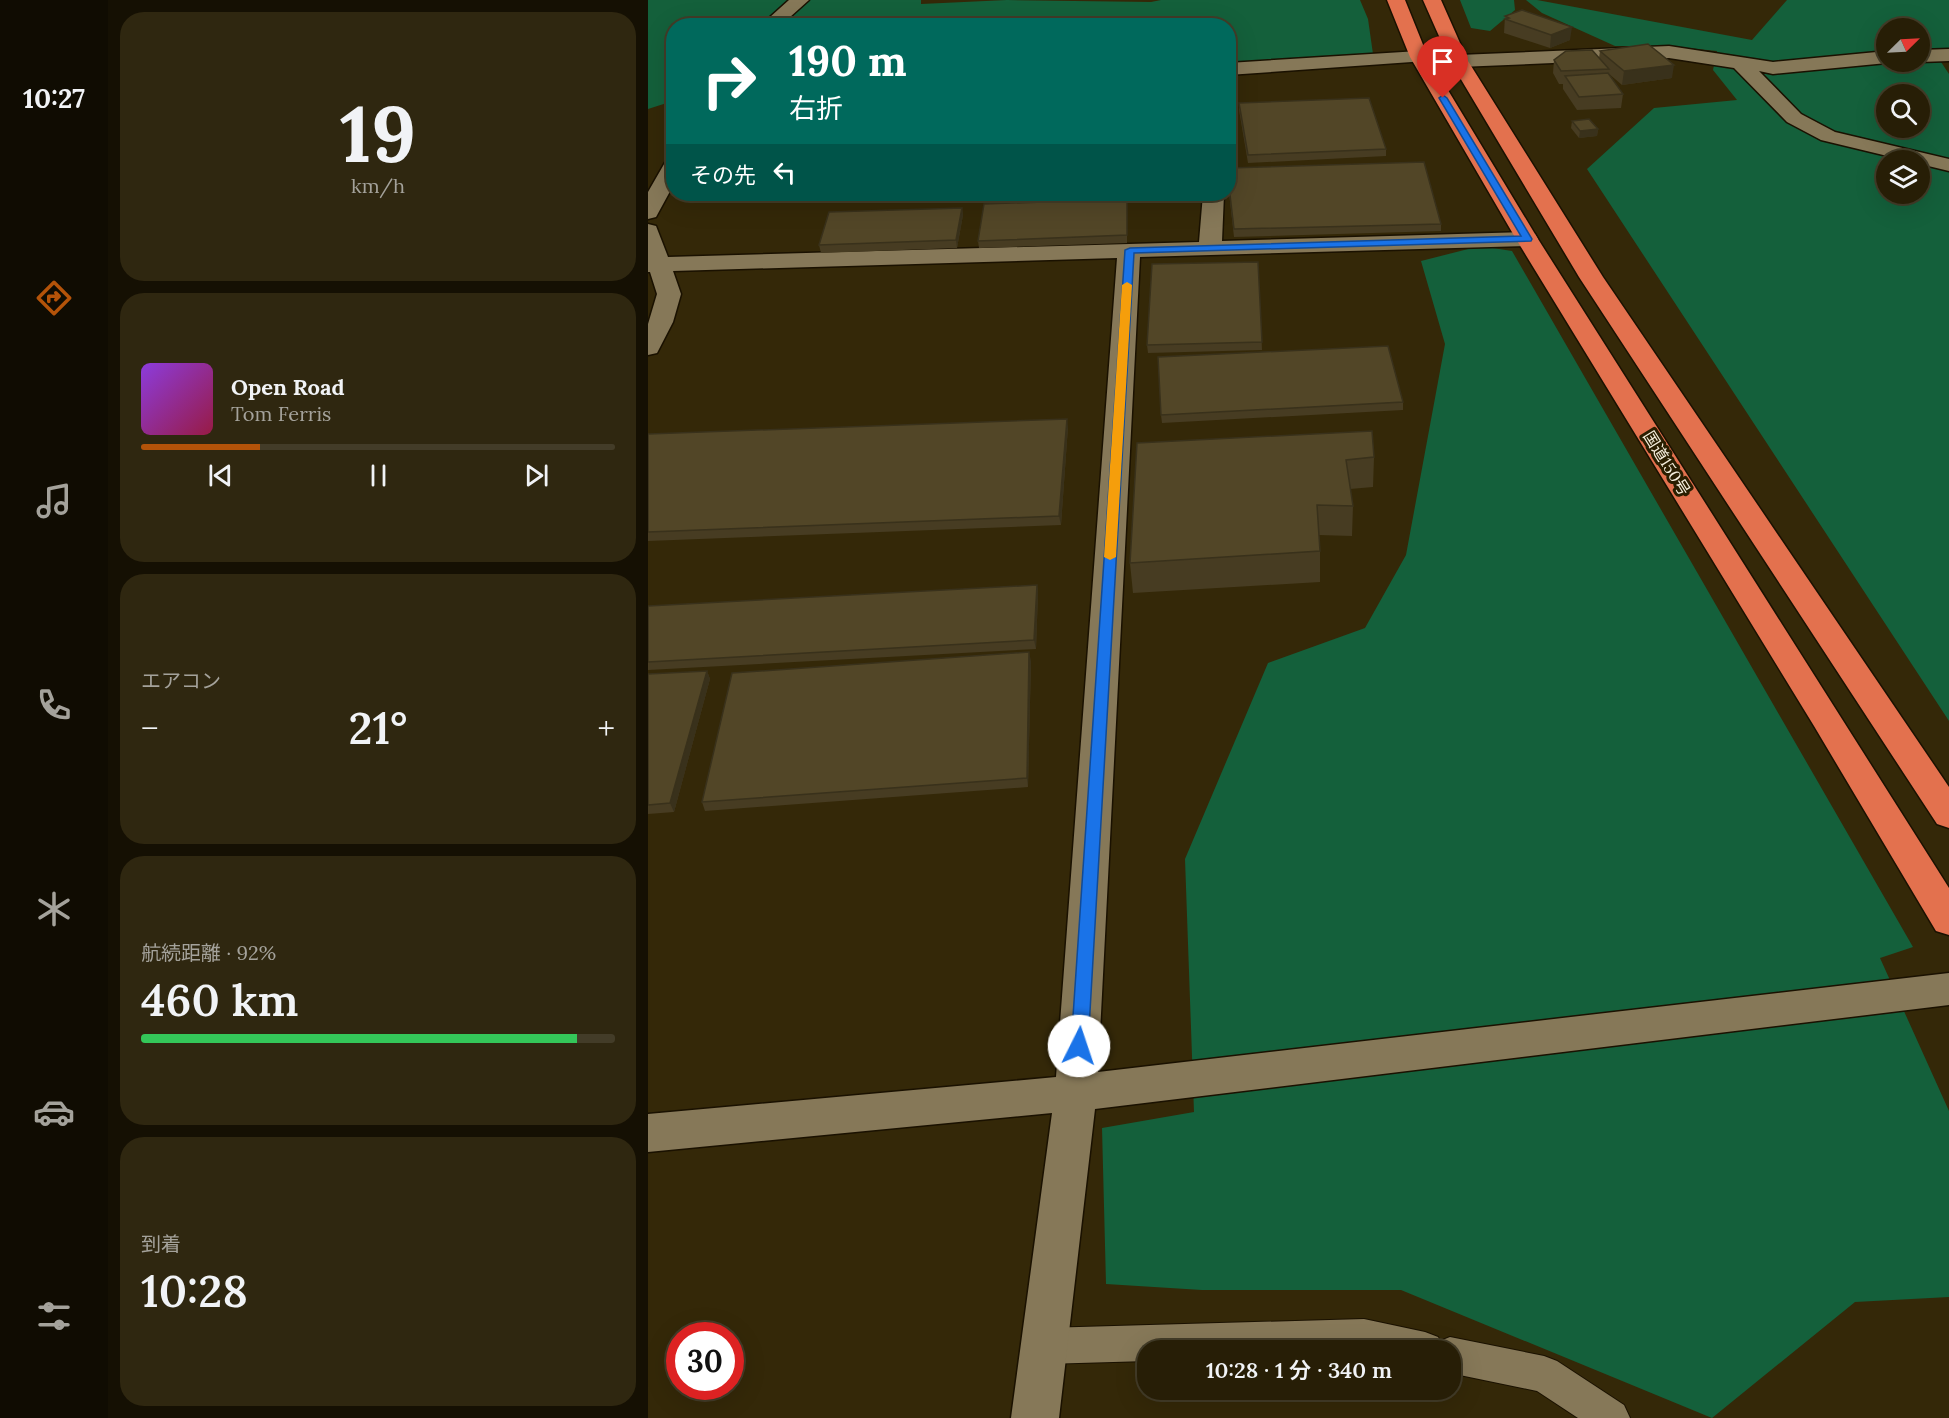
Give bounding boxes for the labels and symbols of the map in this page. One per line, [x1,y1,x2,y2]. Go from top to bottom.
north arrow [1876,18,1930,72]
pin [1417,36,1468,98]
street label: 国道150号 [1639,427,1695,499]
position arrow [1047,1014,1111,1078]
speed limit sign: 30 [666,1322,744,1400]

